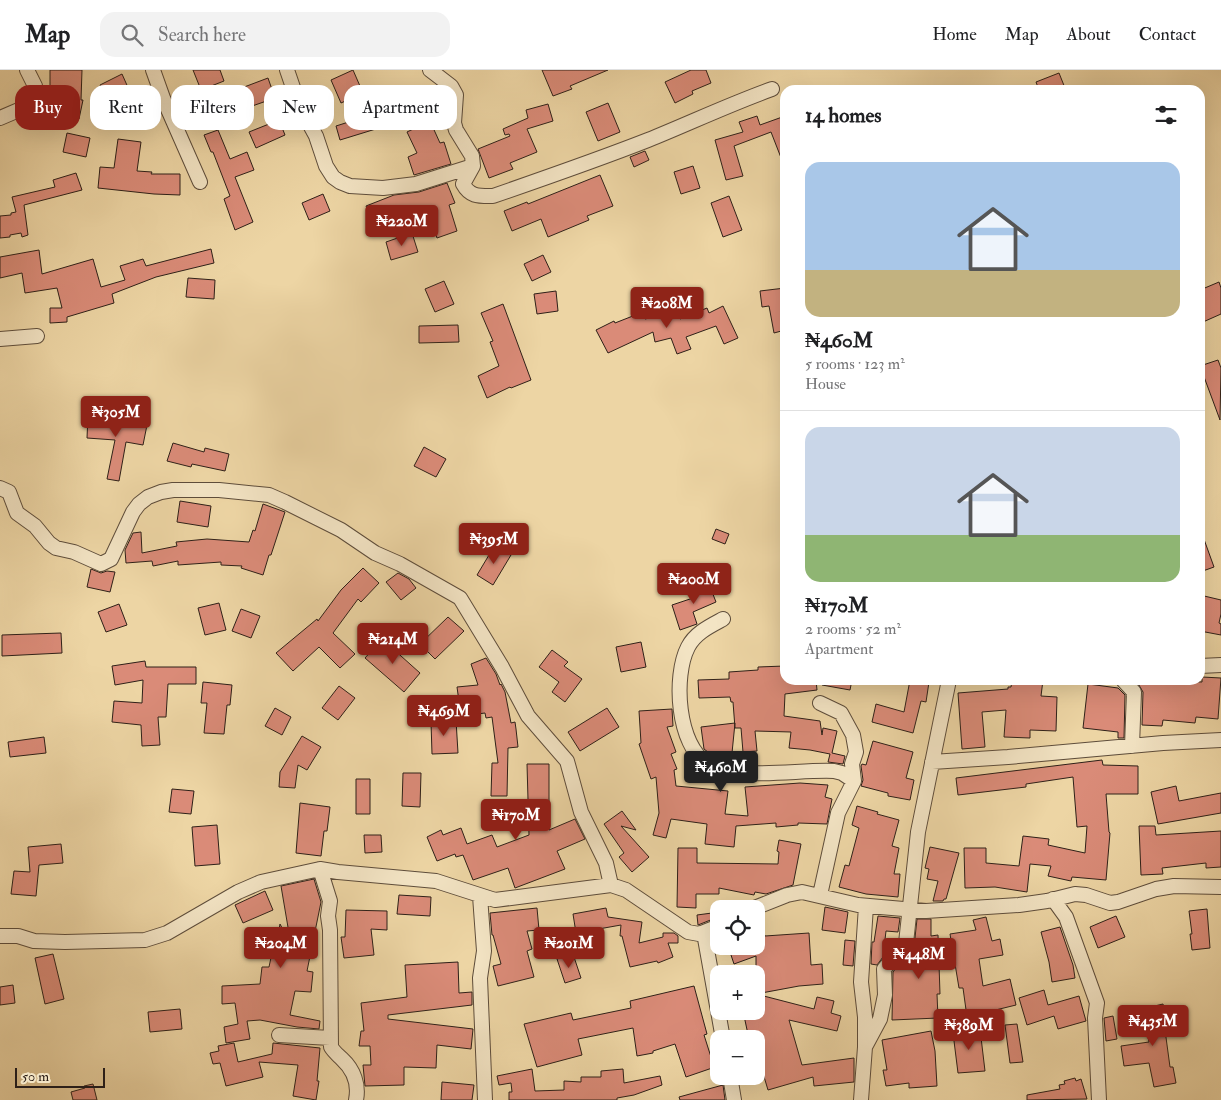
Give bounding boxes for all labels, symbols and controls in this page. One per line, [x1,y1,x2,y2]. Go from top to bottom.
search box [100,12,450,57]
text: Map [25,19,70,50]
icon: search [118,21,146,49]
text: Search here [158,23,246,47]
text: Home [932,23,977,46]
text: Map [1005,23,1039,46]
text: About [1067,23,1111,46]
text: Contact [1139,23,1196,46]
chip: Buy [15,85,80,130]
chip: Rent [90,85,161,130]
chip: Filters [171,85,254,130]
chip: New [264,85,334,130]
chip: Apartment [344,85,457,130]
icon: filters [1152,101,1180,129]
text: 14 homes [805,102,882,129]
icon: home [948,194,1038,284]
pin: ₦220M [367,204,437,247]
text: ₦220M [376,211,428,231]
pin: ₦208M [632,286,702,329]
text: ₦208M [642,293,692,313]
text: ₦460M [805,327,873,354]
text: 5 rooms · 123 m² [805,354,905,374]
text: House [805,374,846,394]
pin: ₦305M [81,396,151,438]
text: ₦305M [92,402,140,422]
icon: home [948,460,1038,550]
pin: ₦395M [459,522,529,565]
text: ₦395M [470,529,518,549]
pin: ₦200M [659,562,729,605]
text: ₦200M [668,569,720,589]
text: ₦170M [805,592,868,619]
text: 2 rooms · 52 m² [805,619,901,639]
pin: ₦214M [358,622,428,665]
text: ₦214M [368,629,418,649]
text: Apartment [805,639,873,659]
pin: ₦469M [409,694,479,737]
text: ₦469M [418,701,470,721]
pin: ₦460M [686,750,756,793]
text: ₦460M [695,757,747,777]
pin: ₦170M [481,798,551,841]
text: ₦170M [492,805,540,825]
map controls [710,900,765,1085]
button: locate [710,900,765,955]
pin: ₦204M [246,926,316,969]
pin: ₦201M [534,926,604,969]
text: ₦204M [255,933,307,953]
text: ₦201M [545,933,593,953]
pin: ₦448M [884,938,954,980]
text: ₦448M [893,944,945,964]
button: + [710,965,765,1020]
pin: ₦435M [1118,1004,1188,1047]
pin: ₦389M [934,1008,1004,1051]
text: ₦435M [1129,1011,1177,1031]
text: ₦389M [945,1015,993,1035]
button: − [710,1030,765,1085]
scale bar [15,1065,105,1088]
text: 50 m [22,1068,49,1085]

